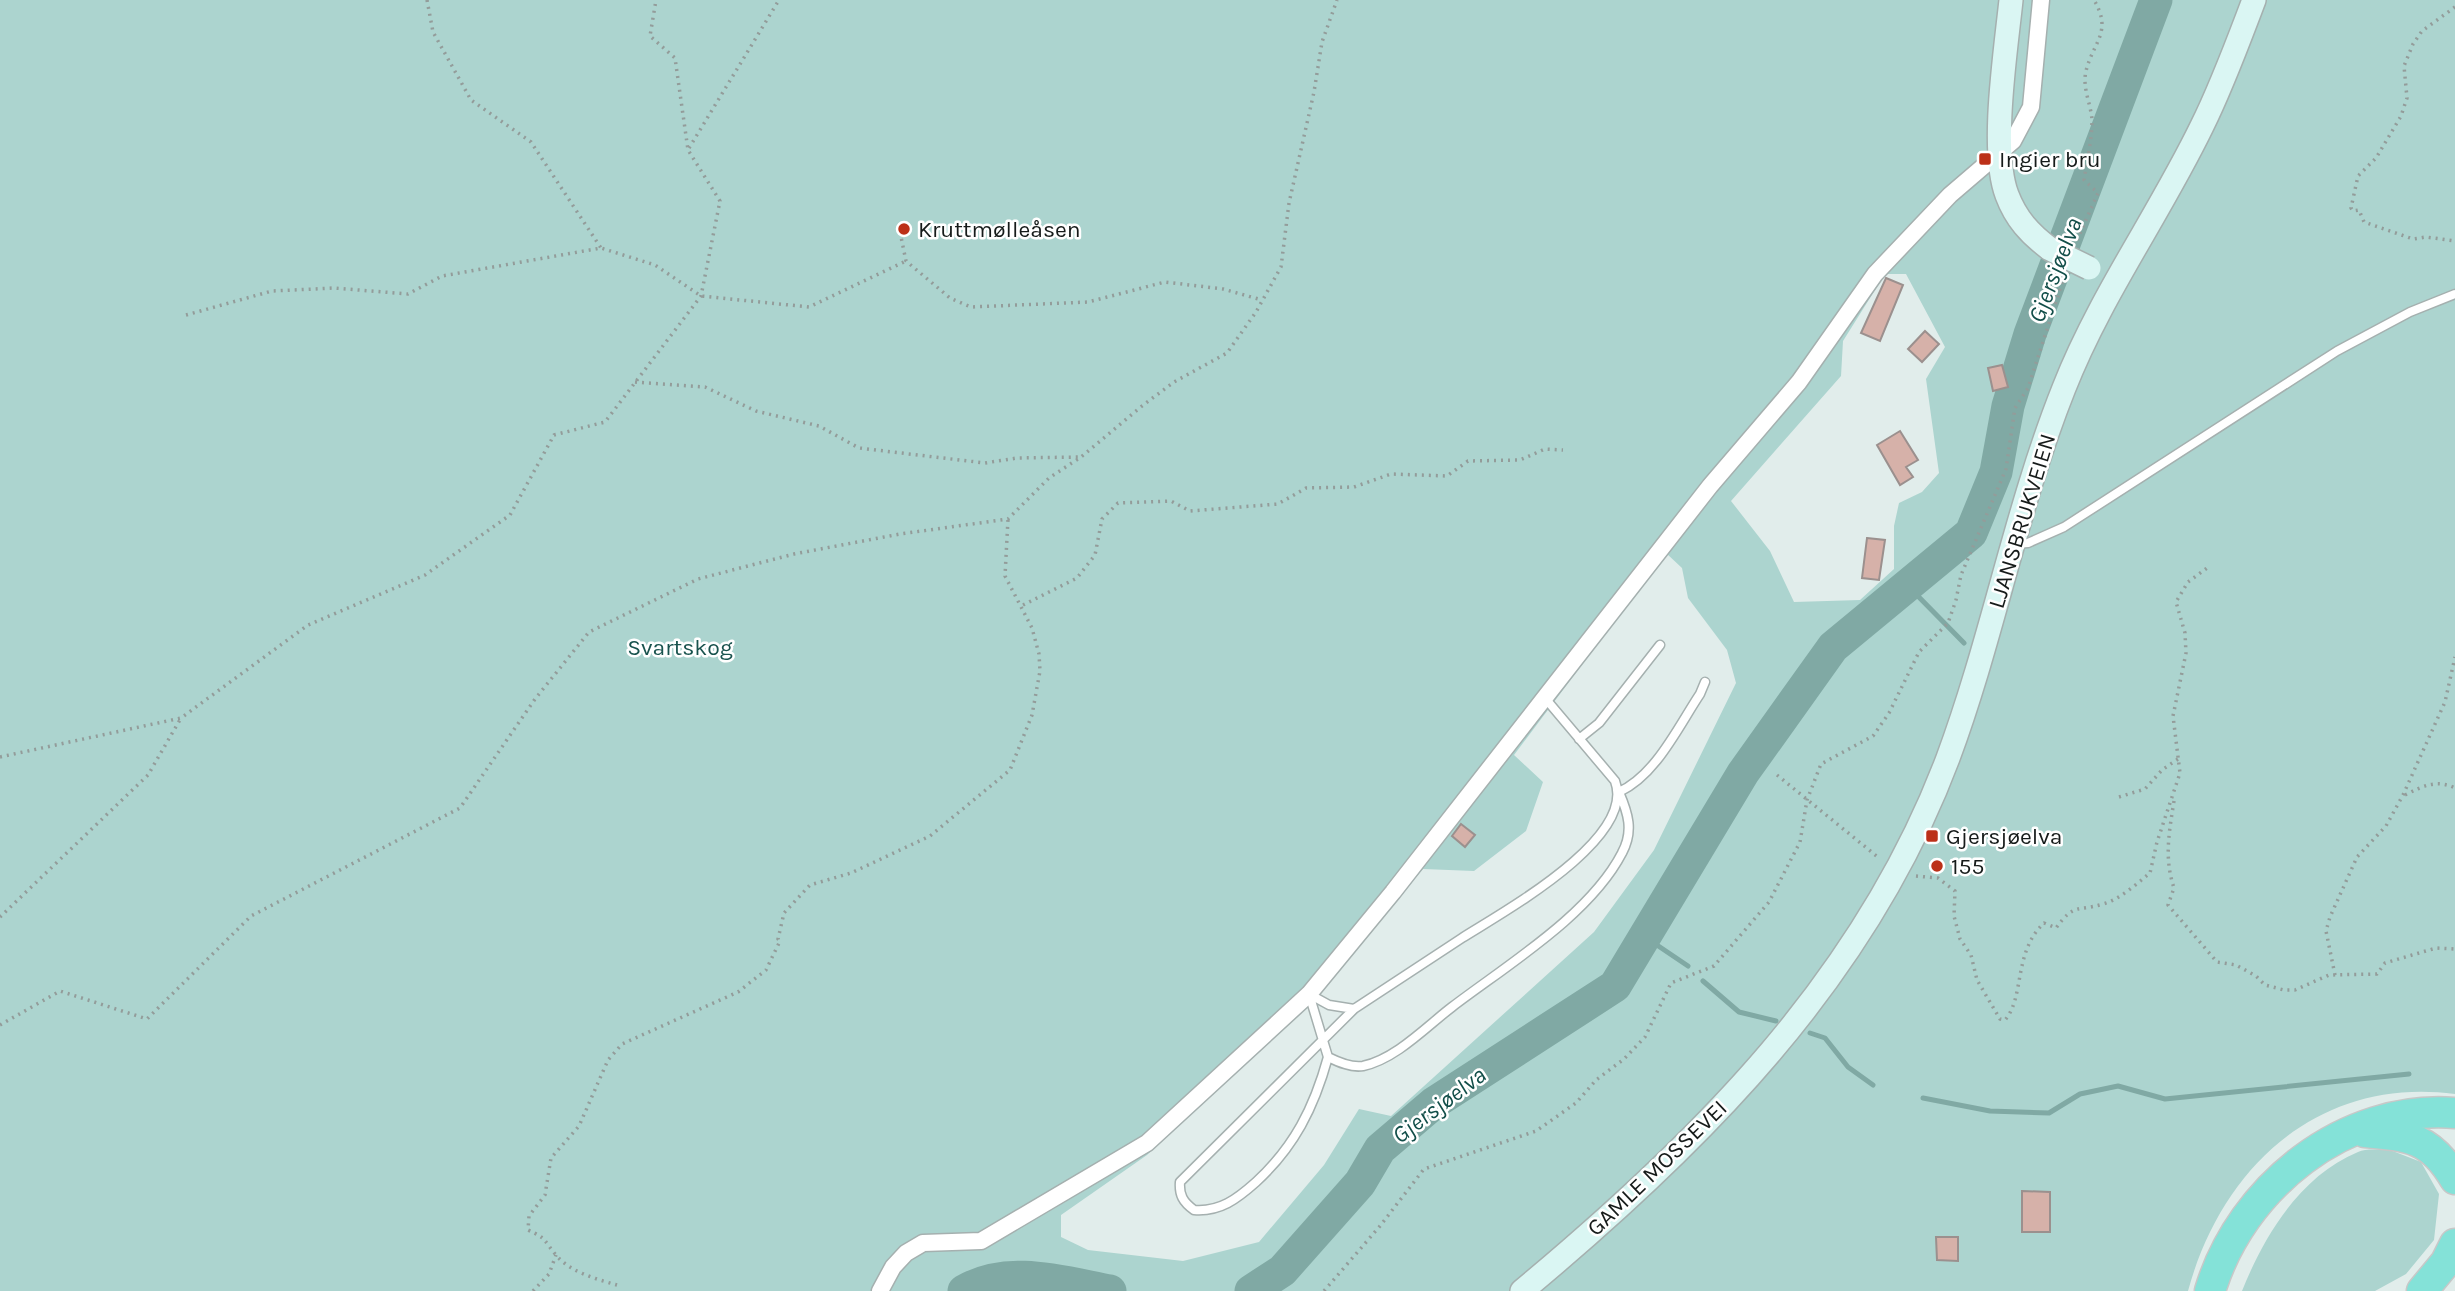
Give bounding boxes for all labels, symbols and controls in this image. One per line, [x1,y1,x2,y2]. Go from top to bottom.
place label: Ingier bru [1999,146,2101,173]
marker: Ingier bru [1977,151,1993,167]
water label: Gjersjøelva [2022,214,2088,326]
place label: Kruttmølleåsen [918,216,1081,243]
marker: Kruttmølleåsen [896,221,912,237]
street label: LJANSBRUKVEIEN [1983,430,2061,612]
park label: Svartskog [627,634,733,661]
place label: Gjersjøelva [1946,823,2062,850]
marker: Gjersjøelva [1924,828,1940,844]
place label: 155 [1951,853,1985,880]
marker: 155 [1929,858,1945,874]
water label: Gjersjøelva [1387,1061,1491,1149]
street label: GAMLE MOSSEVEI [1581,1094,1733,1242]

